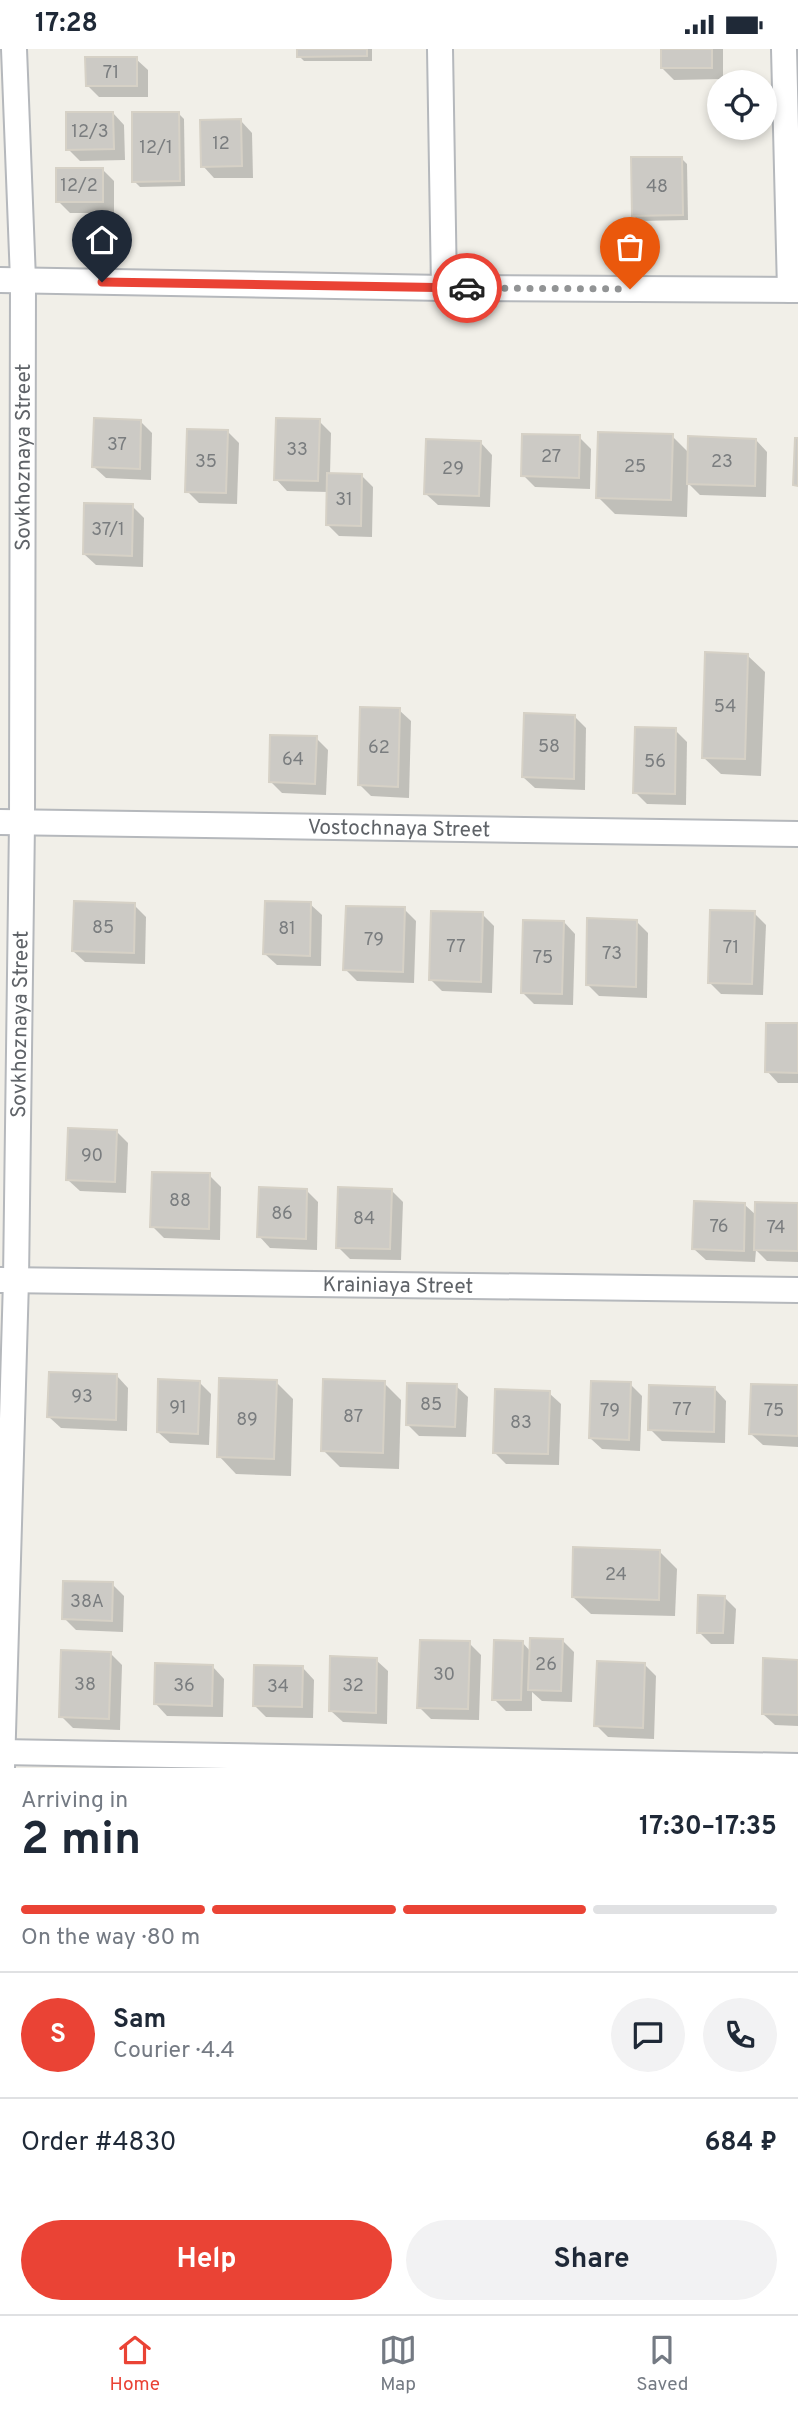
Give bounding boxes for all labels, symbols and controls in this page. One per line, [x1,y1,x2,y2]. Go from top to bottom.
text: 17:28 [35,8,98,41]
house number: 71 [103,62,119,85]
map controls [707,70,777,140]
button: locate [707,70,777,140]
house number: 12/3 [71,121,109,144]
house number: 12 [212,133,230,156]
house number: 12/1 [139,137,173,160]
house number: 12/2 [60,175,98,198]
house number: 48 [646,176,668,199]
pin [72,210,132,282]
pin [600,217,660,289]
icon: home [83,221,121,259]
icon: bag [611,228,649,266]
courier [432,253,502,323]
icon: car [448,269,486,307]
street label: Sovkhoznaya Street [11,363,38,551]
house number: 37 [107,434,127,457]
house number: 33 [286,439,308,462]
house number: 27 [541,446,561,469]
house number: 35 [195,451,217,474]
house number: 23 [711,451,733,474]
house number: 25 [624,456,646,479]
house number: 29 [442,458,464,481]
house number: 31 [335,489,353,512]
house number: 37/1 [91,519,125,542]
house number: 54 [714,696,736,719]
house number: 58 [538,736,560,759]
house number: 62 [368,737,390,760]
house number: 64 [282,749,304,772]
house number: 56 [644,751,666,774]
street label: Vostochnaya Street [307,815,491,844]
house number: 85 [92,917,114,940]
house number: 81 [278,918,296,941]
house number: 79 [364,929,384,952]
street label: Sovkhoznaya Street [6,930,36,1118]
house number: 77 [446,936,466,959]
house number: 71 [723,937,739,960]
house number: 73 [602,943,622,966]
house number: 75 [533,947,553,970]
house number: 90 [81,1145,103,1168]
house number: 88 [169,1190,191,1213]
house number: 86 [271,1203,293,1226]
house number: 84 [353,1208,375,1231]
house number: 76 [709,1216,729,1239]
house number: 74 [767,1217,785,1240]
street label: Krainiaya Street [322,1272,473,1301]
house number: 93 [71,1386,93,1409]
house number: 85 [420,1394,442,1417]
house number: 91 [169,1397,187,1420]
house number: 77 [672,1399,692,1422]
house number: 79 [600,1400,620,1423]
house number: 75 [764,1400,784,1423]
house number: 87 [343,1406,363,1429]
house number: 89 [236,1409,258,1432]
house number: 83 [510,1412,532,1435]
house number: 24 [605,1564,627,1587]
house number: 38А [70,1591,104,1614]
house number: 26 [535,1654,557,1677]
house number: 30 [433,1664,455,1687]
house number: 38 [74,1674,96,1697]
house number: 36 [173,1675,195,1698]
house number: 32 [342,1675,364,1698]
house number: 34 [267,1676,289,1699]
text: Arriving in [21,1787,128,1816]
text: 17:30–17:35 [639,1811,777,1844]
text: 2 min [21,1812,141,1871]
text: On the way · 80 m [21,1924,200,1953]
button: chat [611,1998,685,2072]
button: phone [703,1998,777,2072]
text: Sam [113,2004,166,2037]
text: S [50,2019,66,2052]
text: Courier · 4.4 [113,2037,235,2066]
text: Order #4830 [21,2127,177,2160]
text: 684 ₽ [704,2127,777,2160]
button: Help [21,2220,392,2300]
button: Share [406,2220,777,2300]
tab: Home [110,2331,160,2397]
tab: Map [379,2331,417,2397]
tab: Saved [636,2331,688,2397]

